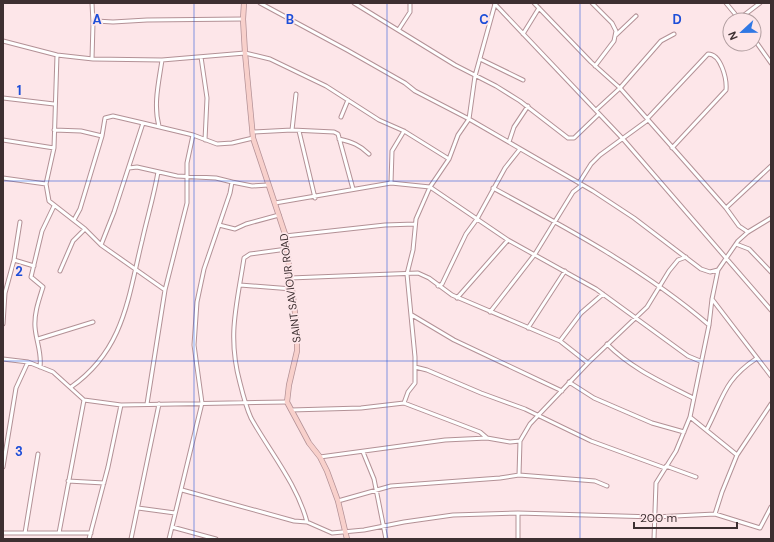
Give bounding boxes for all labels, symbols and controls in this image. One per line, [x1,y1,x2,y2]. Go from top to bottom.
text: A [92,11,102,28]
text: B [286,11,294,28]
text: C [479,11,489,28]
text: D [672,11,682,28]
north arrow [722,12,762,52]
text: N [725,29,741,42]
text: 1 [17,82,21,99]
street label: SAINT SAVIOUR ROAD [276,232,304,343]
text: 2 [15,263,23,280]
text: 3 [15,443,23,460]
scale bar [634,504,737,530]
text: 200 m [640,510,677,526]

